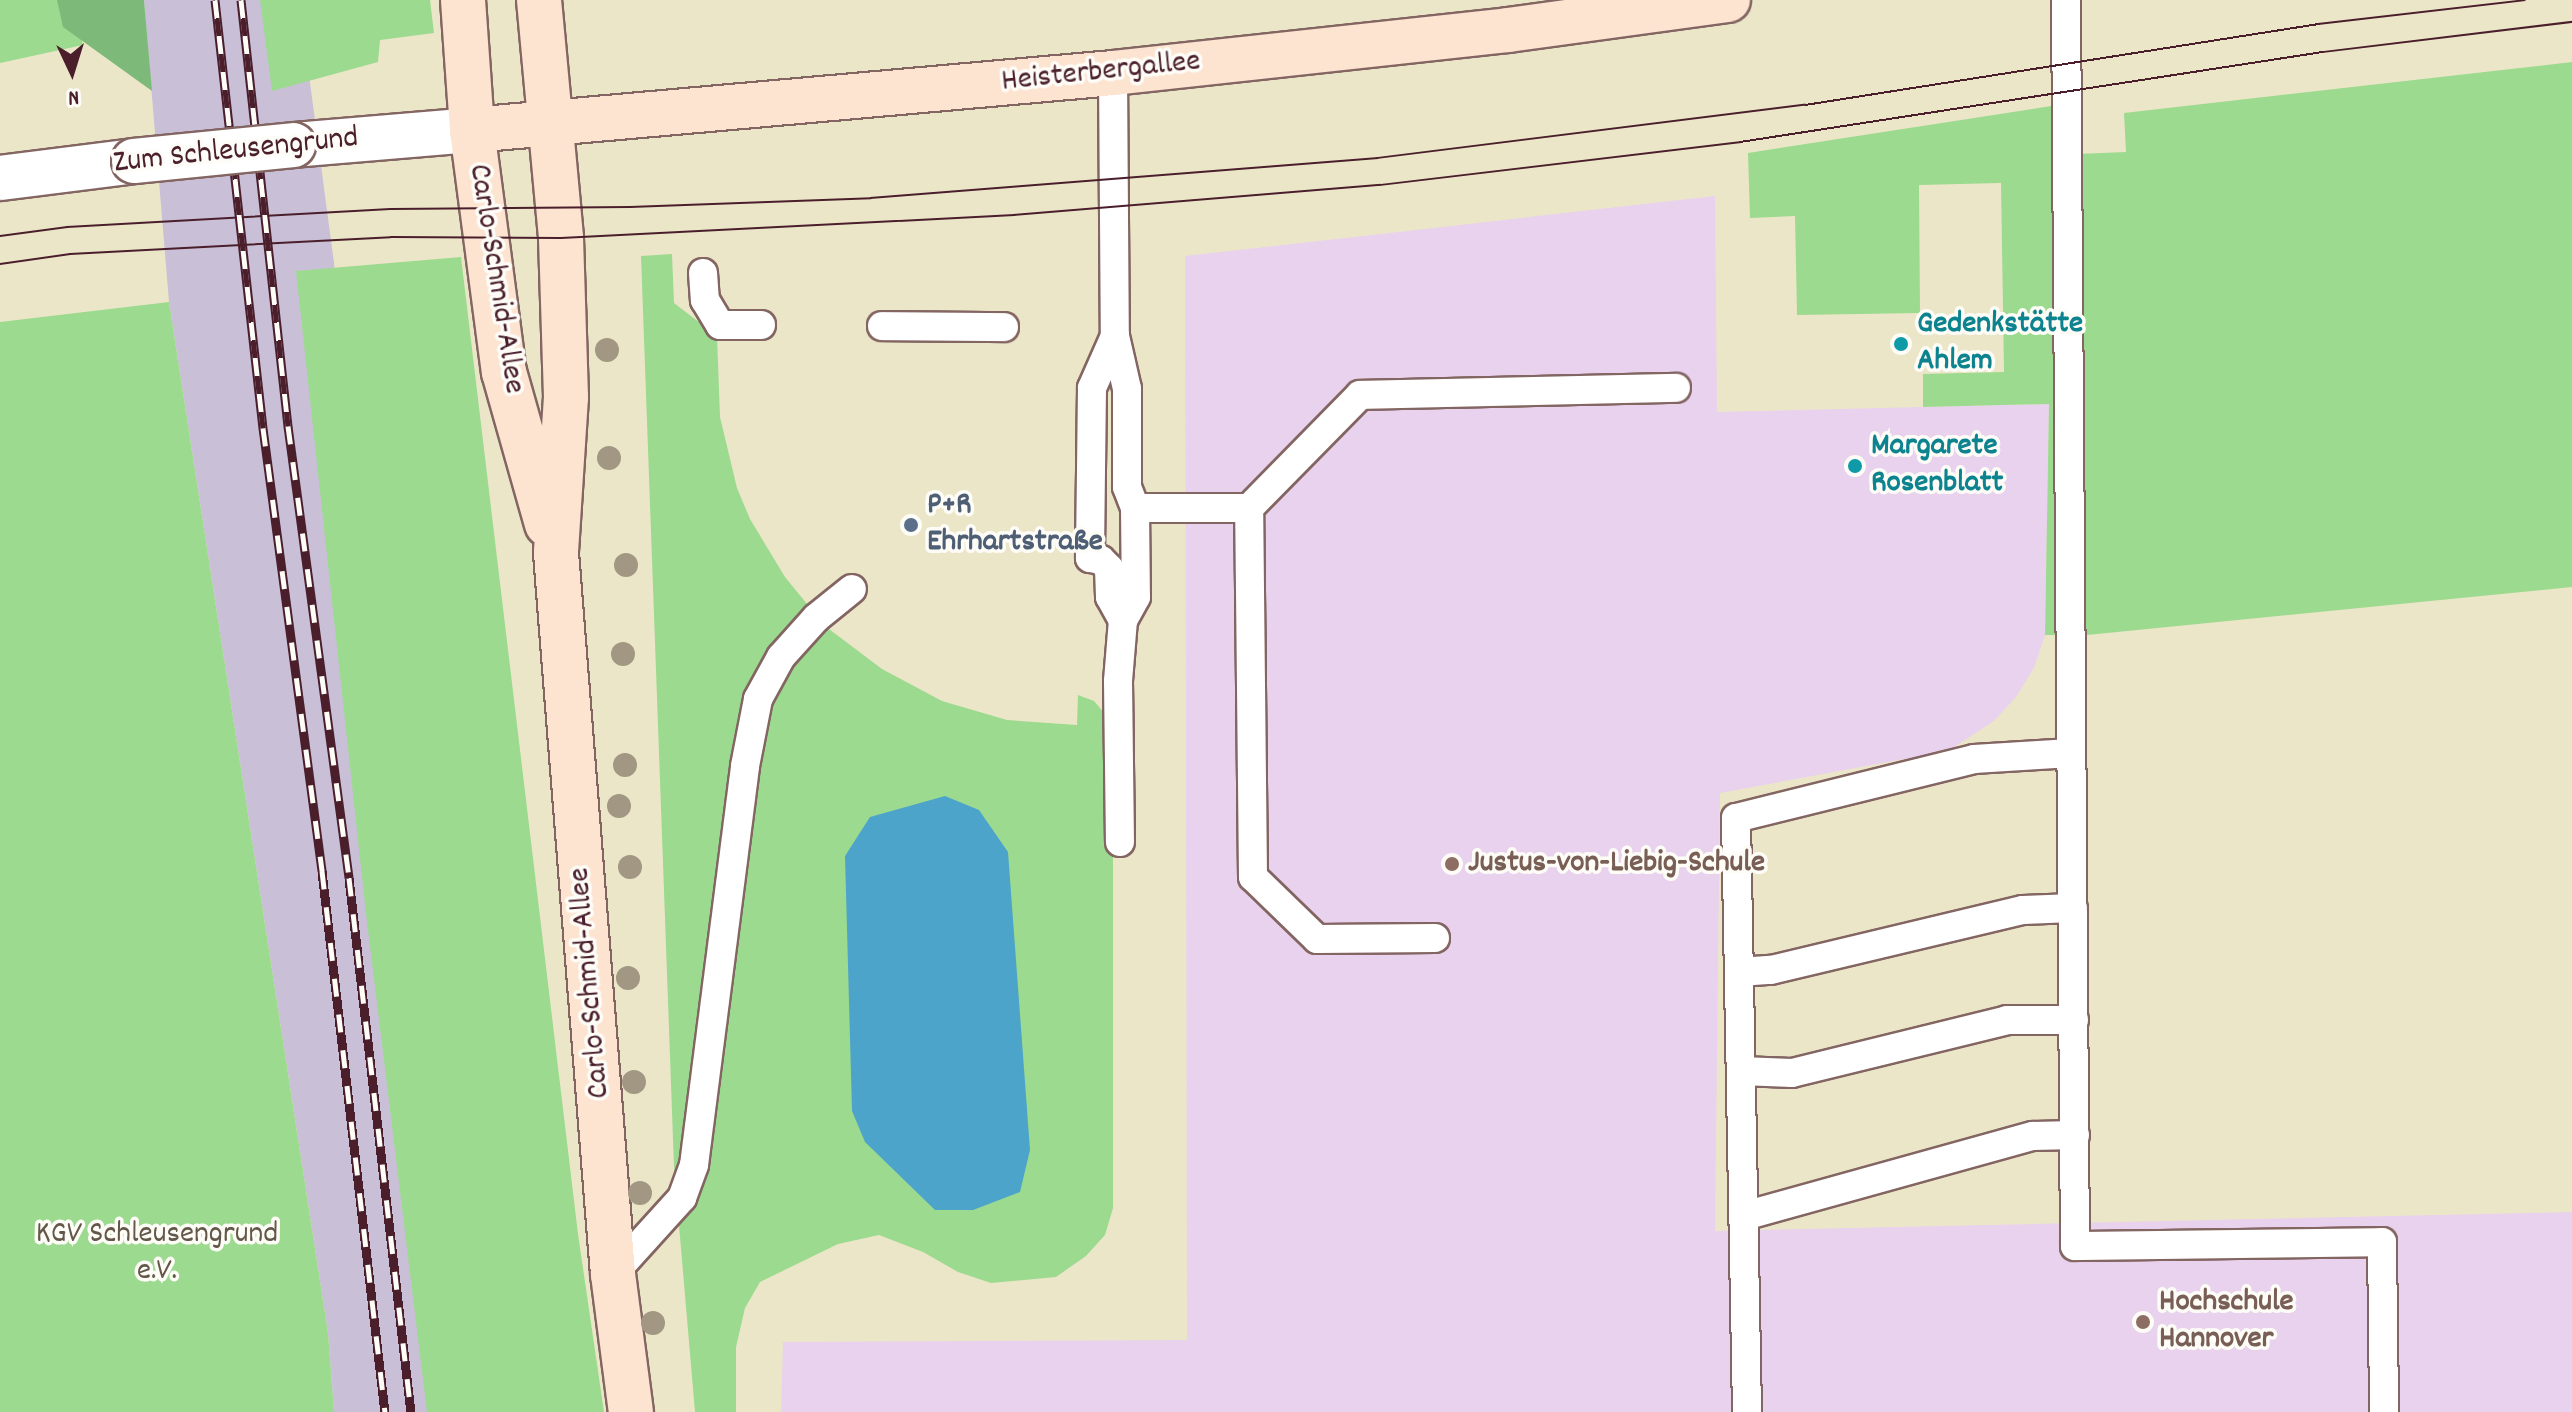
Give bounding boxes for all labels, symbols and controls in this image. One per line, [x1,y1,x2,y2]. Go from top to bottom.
north arrow [32,32,112,112]
street label: Heisterbergallee [1000,43,1202,103]
text: N [67,81,80,112]
street label: Zum Schleusengrund [112,120,360,184]
street label: Carlo-Schmid-Allee [458,162,532,396]
place label: Gedenkstätte Ahlem [1917,307,2083,382]
marker: Gedenkstätte Ahlem [1892,335,1910,353]
place label: Margarete Rosenblatt [1871,429,2003,504]
marker: Margarete Rosenblatt [1846,457,1864,475]
place label: P+R Ehrhartstraße [927,488,1103,563]
marker: P+R Ehrhartstraße [902,516,920,534]
place label: Justus-von-Liebig-Schule [1468,845,1765,883]
marker: Justus-von-Liebig-Schule [1443,855,1461,873]
street label: Carlo-Schmid-Allee [562,866,620,1100]
park label: KGV Schleusengrund e.V. [36,1217,278,1292]
place label: Hochschule Hannover [2159,1285,2294,1360]
marker: Hochschule Hannover [2134,1313,2152,1331]

